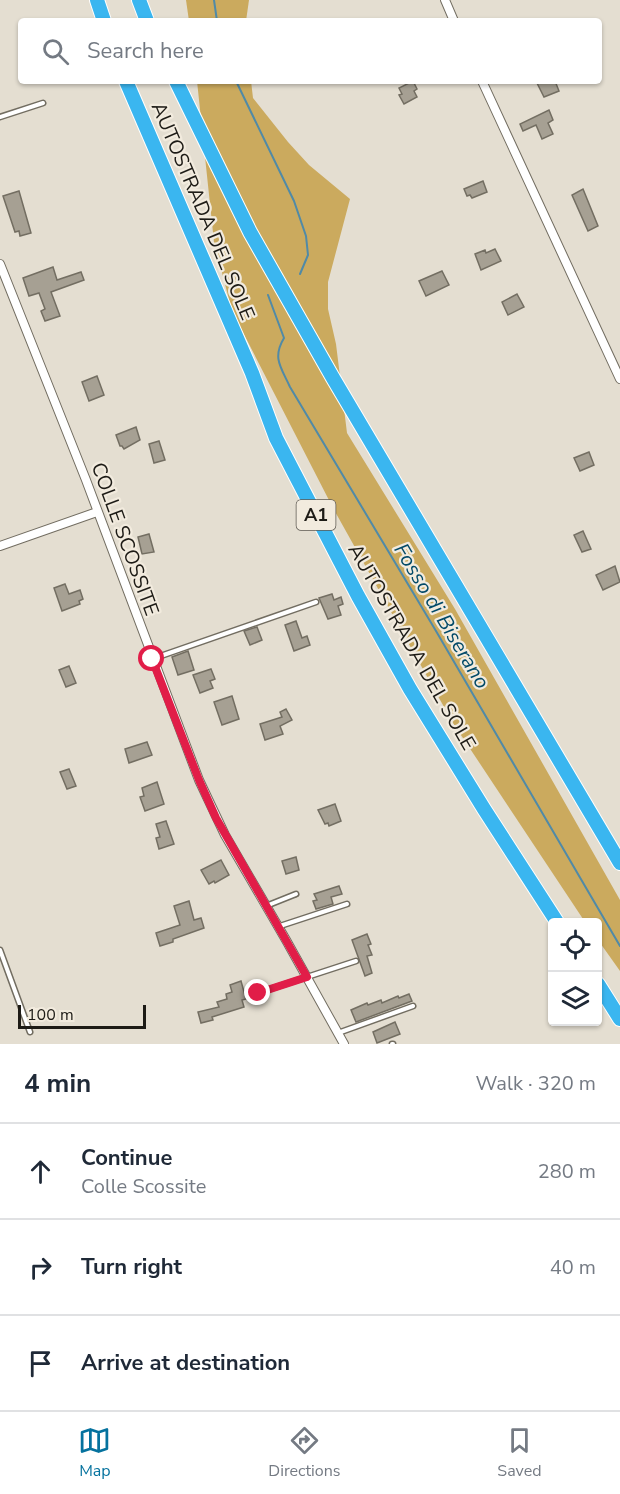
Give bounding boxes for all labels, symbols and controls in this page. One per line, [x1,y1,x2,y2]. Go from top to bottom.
search box [18,18,602,84]
icon: search [39,35,72,68]
text: Search here [87,36,204,66]
street label: AUTOSTRADA DEL SOLE [145,98,261,324]
street label: COLLE SCOSSITE [85,459,165,619]
road number: A1 [296,500,336,530]
water label: Fosso di Biserano [387,538,497,694]
street label: AUTOSTRADA DEL SOLE [342,539,482,755]
route start [138,645,164,671]
map controls [548,918,602,1026]
button: locate [548,918,602,972]
button: layers [548,972,602,1026]
route end [244,979,270,1005]
scale bar [18,1002,146,1030]
text: 100 m [27,1004,74,1026]
text: 4 min [24,1066,91,1101]
text: Walk · 320 m [476,1070,596,1097]
text: Continue [81,1143,172,1173]
icon: ahead [24,1155,57,1188]
text: 280 m [538,1158,596,1185]
text: Colle Scossite [81,1173,206,1200]
icon: right [24,1251,57,1284]
text: Turn right [81,1252,182,1282]
text: 40 m [550,1254,596,1281]
icon: arrive [24,1347,57,1380]
text: Arrive at destination [81,1348,290,1378]
tab: Map [78,1424,111,1482]
tab: Directions [268,1424,340,1482]
tab: Saved [497,1424,542,1482]

